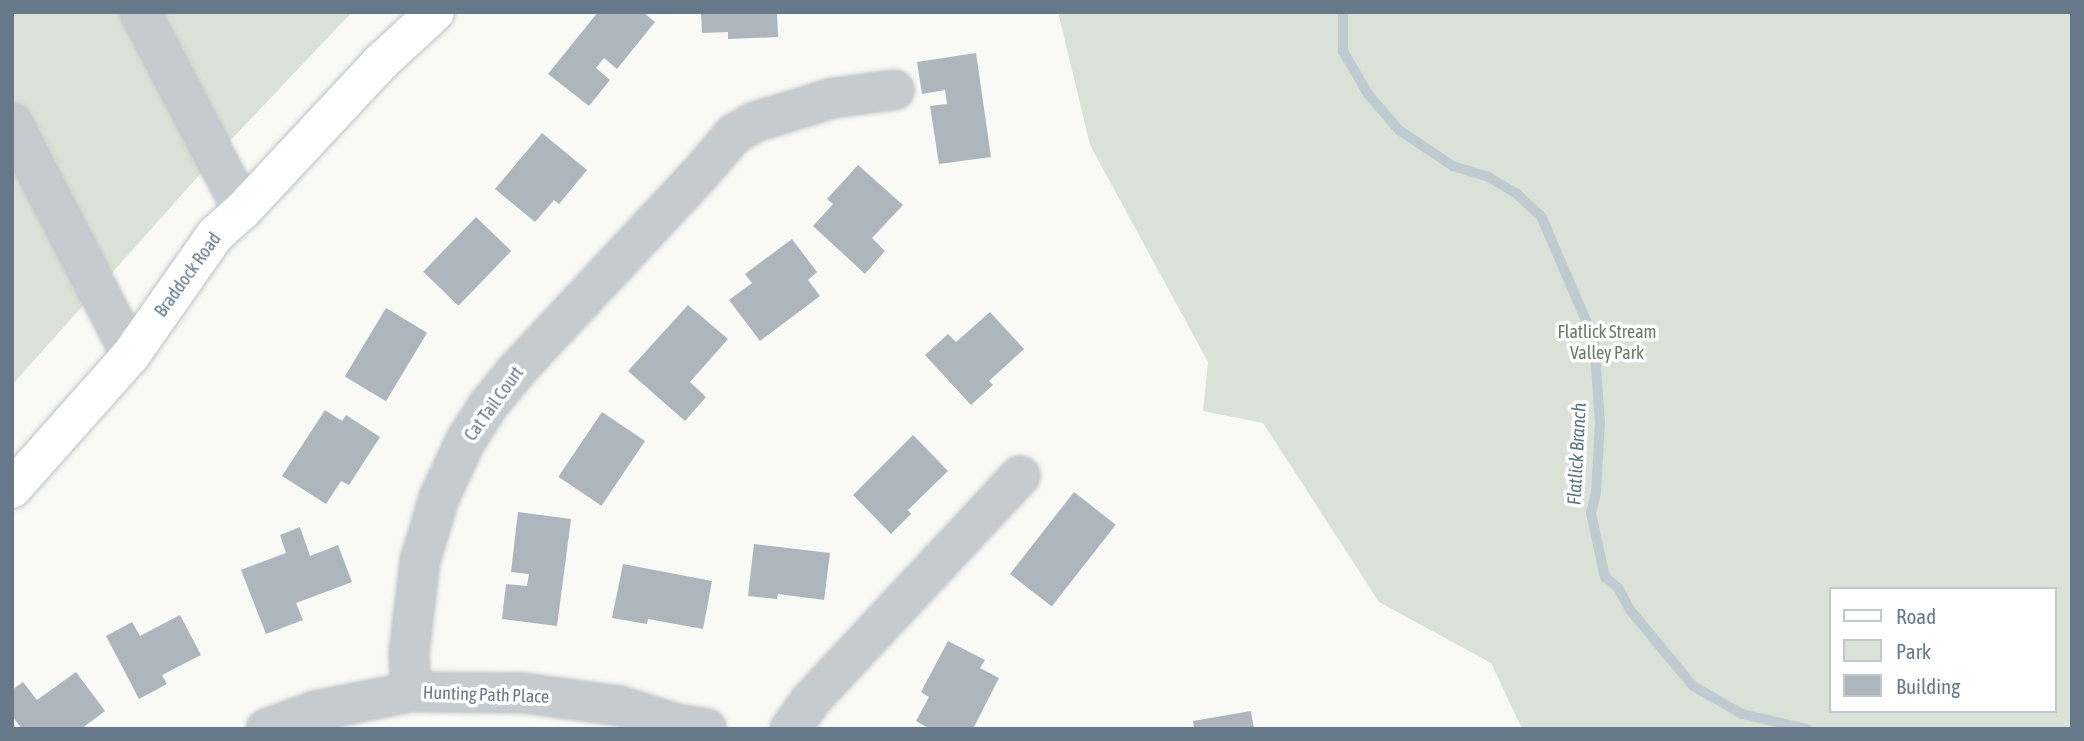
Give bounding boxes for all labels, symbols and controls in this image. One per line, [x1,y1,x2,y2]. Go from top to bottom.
street label: Braddock Road [150,229,226,321]
park label: Flatlick Stream Valley Park [1557,322,1657,364]
street label: Cat Tail Court [460,363,528,445]
water label: Flatlick Branch [1563,402,1591,506]
legend [1828,587,2056,713]
text: Road [1896,604,1936,628]
text: Park [1896,639,1931,663]
text: Building [1896,674,1960,698]
street label: Hunting Path Place [423,682,549,708]

